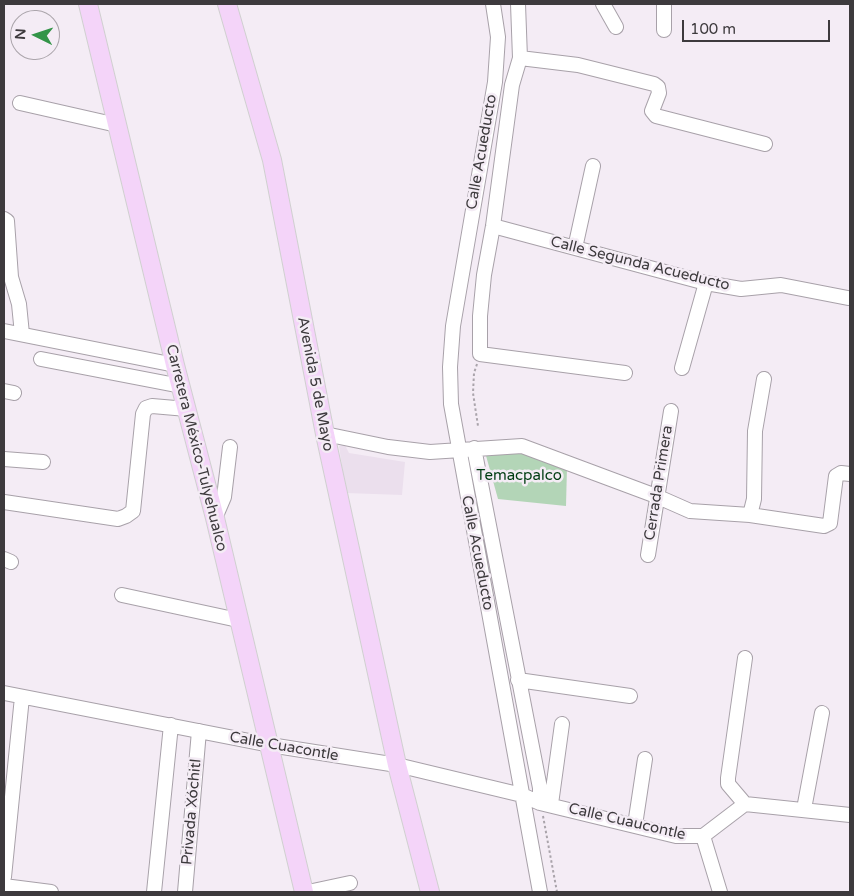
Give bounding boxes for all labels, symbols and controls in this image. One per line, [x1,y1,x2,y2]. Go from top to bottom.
north arrow [10,10,60,60]
scale bar [684,10,832,42]
text: 100 m [690,20,736,38]
text: N [12,28,29,40]
street label: Calle Acueducto [463,93,501,211]
street label: Calle Segunda Acueducto [549,233,731,295]
street label: Avenida 5 de Mayo [293,315,337,453]
street label: Carretera México-Tulyehualco [162,343,230,553]
street label: Cerrada Primera [641,424,677,542]
park label: Temacpalco [476,467,562,485]
street label: Calle Acueducto [457,494,497,612]
street label: Calle Cuacontle [228,729,340,765]
street label: Privada Xóchitl [178,758,206,866]
street label: Calle Cuaucontle [567,800,687,844]

